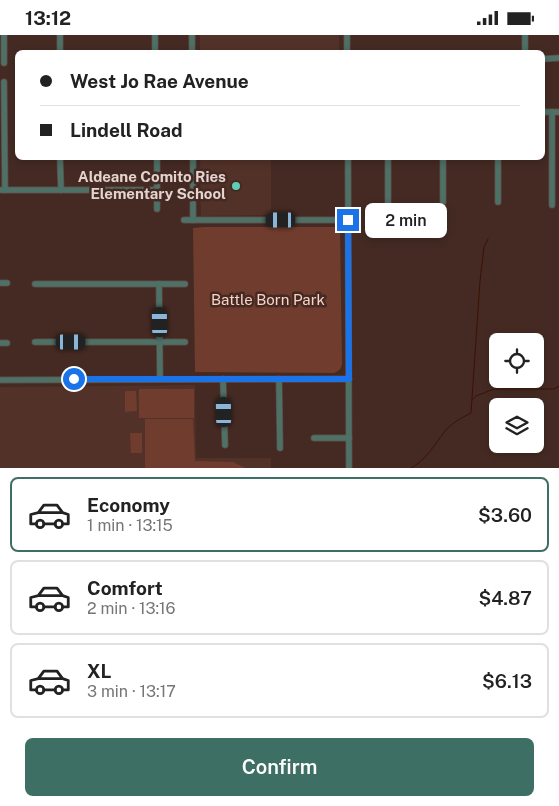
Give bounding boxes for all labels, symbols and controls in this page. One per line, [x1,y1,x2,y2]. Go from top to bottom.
text: 13:12 [25,7,71,29]
text: West Jo Rae Avenue [70,70,249,92]
text: Lindell Road [70,119,182,141]
place label: Aldeane Comito Ries Elementary School [78,168,226,202]
marker: Aldeane Comito Ries Elementary School [230,180,242,192]
callout: 2 min [366,203,448,237]
route end [337,209,359,231]
text: 2 min [385,211,427,230]
car [266,213,296,228]
park label: Battle Born Park [211,291,325,308]
car [152,307,167,337]
map controls [489,333,544,453]
button: locate [489,333,544,388]
car [56,335,86,350]
route start [63,368,85,390]
car [216,397,231,427]
button: layers [489,398,544,453]
icon: car [27,492,72,537]
text: Economy [87,494,170,516]
text: $3.60 [478,504,532,526]
text: 1 min · 13:15 [87,516,173,535]
icon: car [27,575,72,620]
text: Comfort [87,577,163,599]
text: $4.87 [478,587,532,609]
text: 2 min · 13:16 [87,599,176,618]
icon: car [27,658,72,703]
text: XL [87,660,112,682]
text: $6.13 [482,670,532,692]
text: 3 min · 13:17 [87,682,176,701]
button: Confirm [25,738,534,796]

